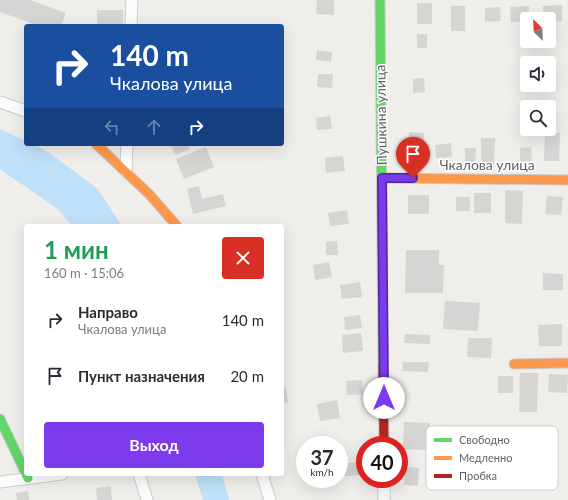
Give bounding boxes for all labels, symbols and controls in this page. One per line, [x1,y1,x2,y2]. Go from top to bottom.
north arrow [520,12,556,48]
map controls [520,12,556,136]
text: 140 m [110,38,189,72]
icon: right [44,40,96,92]
button: sound [520,56,556,92]
street label: Пушкина улица [371,64,390,166]
text: Чкалова улица [110,72,232,94]
button: search [520,100,556,136]
icon: left [101,116,123,138]
icon: ahead [143,116,165,138]
icon: right [185,116,207,138]
pin [396,137,430,178]
icon: arrive [402,143,424,165]
street label: Чкалова улица [439,156,535,173]
text: 1 мин [44,235,109,264]
button: close [222,237,264,279]
text: 160 m · 15:06 [44,265,124,281]
text: Направо [78,303,138,321]
icon: right [44,309,66,331]
text: 140 m [222,311,264,329]
text: Чкалова улица [78,321,166,337]
icon: arrive [44,365,66,387]
text: Пункт назначения [78,367,205,385]
text: 20 m [230,367,264,385]
position arrow [363,377,405,419]
button: Выход [44,422,264,468]
legend [426,426,558,490]
text: Свободно [459,433,510,446]
speed limit sign: 40 [356,436,408,488]
text: 37 [310,445,334,469]
text: Медленно [459,451,512,464]
text: km/h [310,466,334,478]
text: Пробка [459,469,497,482]

